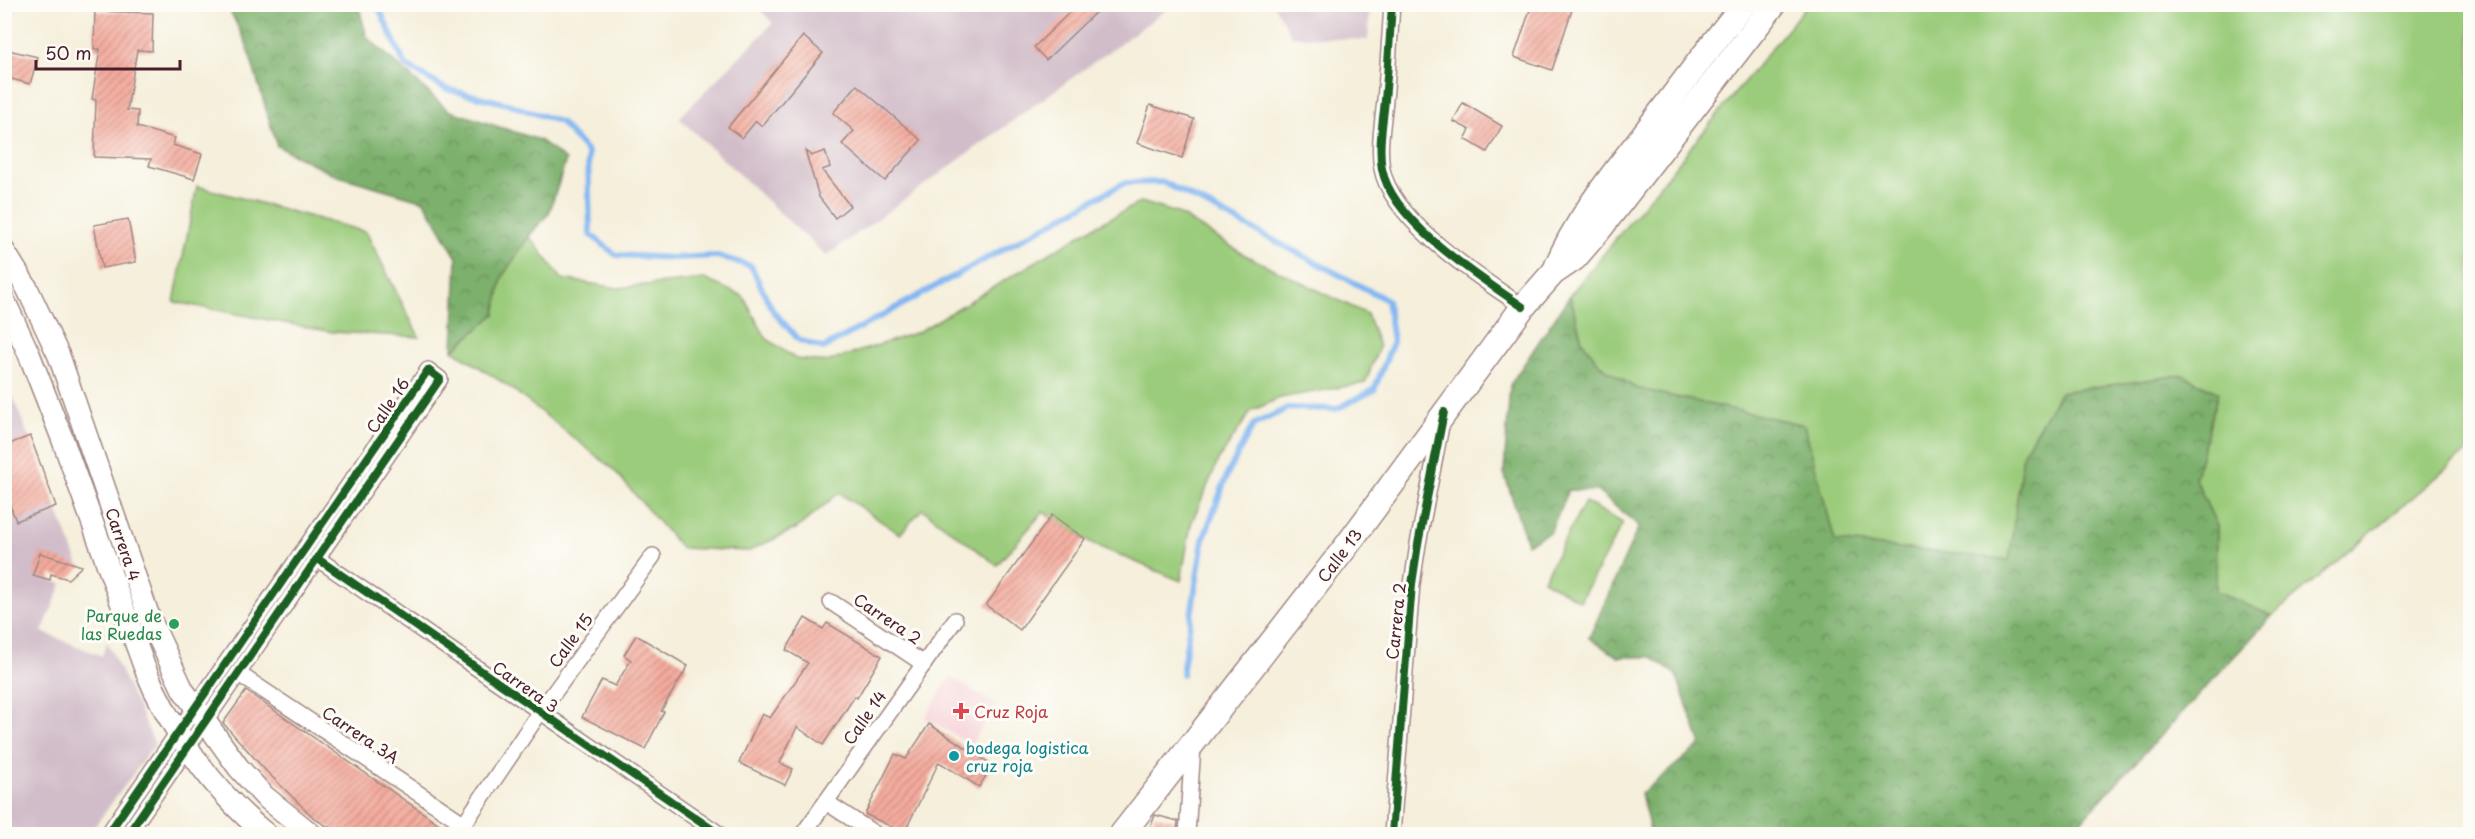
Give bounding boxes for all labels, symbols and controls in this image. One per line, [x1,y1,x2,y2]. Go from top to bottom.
scale bar [36,33,180,71]
text: 50 m [45,39,92,66]
street label: Calle 16 [360,372,414,438]
street label: Carrera 4 [100,504,148,584]
street label: Calle 13 [1311,523,1367,587]
street label: Carrera 2 [1379,581,1411,661]
street label: Carrera 2 [849,586,927,650]
place label: Parque de las Ruedas [81,603,162,645]
street label: Calle 15 [542,608,598,672]
marker: Parque de las Ruedas [167,617,181,631]
street label: Carrera 3 [488,654,564,718]
street label: Calle 14 [836,685,892,749]
street label: Carrera 3A [318,699,405,769]
place label: Cruz Roja [974,699,1048,723]
marker: Cruz Roja [952,702,970,720]
place label: bodega logistica cruz roja [966,735,1089,777]
marker: bodega logistica cruz roja [947,749,961,763]

